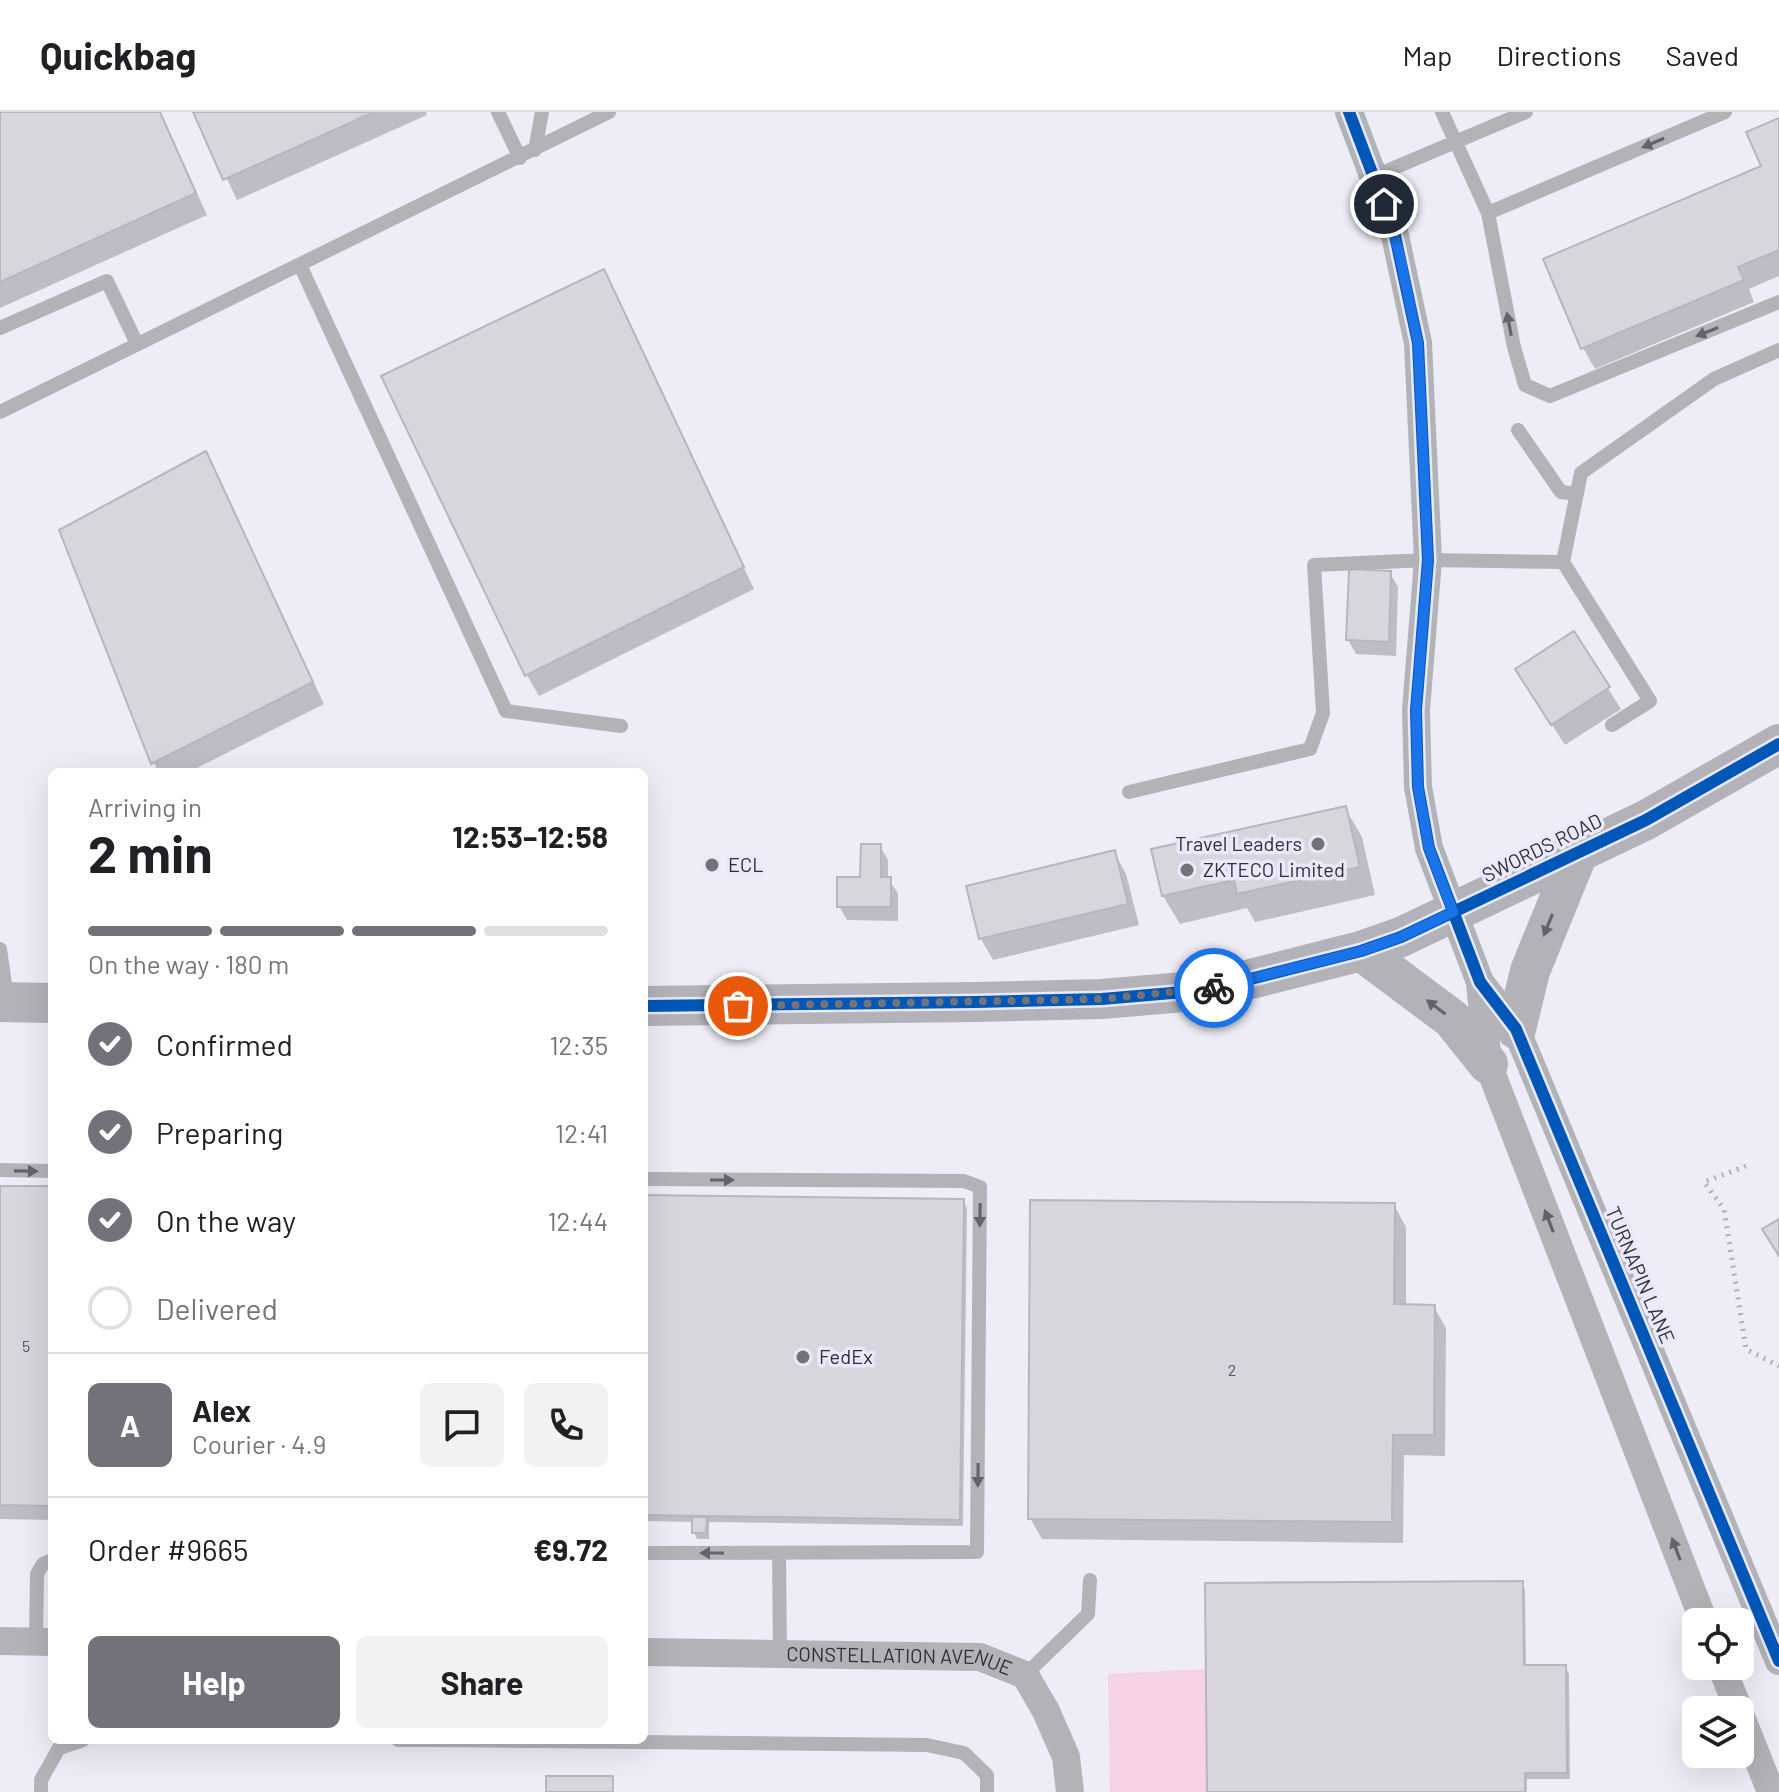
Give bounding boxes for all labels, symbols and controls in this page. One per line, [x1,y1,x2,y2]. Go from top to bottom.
text: Quickbag [40,32,196,78]
text: Map [1403,38,1452,72]
text: Directions [1496,38,1622,72]
text: Saved [1666,38,1739,72]
one-way arrow [1642,136,1665,149]
pin [1350,170,1418,238]
icon: home [1362,182,1406,226]
one-way arrow [1503,311,1515,336]
one-way arrow [1695,325,1719,338]
text: Arriving in [88,791,202,822]
street label: SWORDS ROAD [1478,808,1605,886]
text: 12:53–12:58 [452,818,608,854]
text: 2 min [88,821,213,883]
place label: Travel Leaders [1175,831,1302,855]
marker: Travel Leaders [1309,835,1327,853]
place label: ECL [728,852,764,876]
marker: ECL [703,856,721,874]
place label: ZKTECO Limited [1203,857,1345,881]
marker: ZKTECO Limited [1178,861,1196,879]
one-way arrow [1541,913,1554,937]
text: On the way · 180 m [88,948,289,979]
courier [1174,948,1254,1028]
icon: bike [1192,966,1236,1010]
pin [704,972,772,1040]
icon: bag [716,984,760,1028]
one-way arrow [1426,999,1446,1015]
icon: check [88,1022,132,1066]
text: Confirmed [156,1026,293,1062]
text: 12:35 [549,1029,608,1060]
icon: check [88,1110,132,1154]
text: Preparing [156,1114,283,1150]
text: 12:41 [555,1117,608,1148]
one-way arrow [14,1164,39,1177]
one-way arrow [710,1174,735,1186]
icon: check [88,1198,132,1242]
text: On the way [156,1202,296,1238]
one-way arrow [974,1203,986,1228]
street label: TURNAPIN LANE [1601,1203,1681,1347]
text: 12:44 [547,1205,608,1236]
one-way arrow [1542,1209,1555,1233]
text: Delivered [156,1290,278,1326]
house number: 5 [22,1336,30,1355]
place label: FedEx [819,1344,873,1368]
marker: FedEx [794,1348,812,1366]
house number: 2 [1228,1360,1236,1379]
button: chat [420,1383,504,1467]
button: phone [524,1383,608,1467]
text: Alex [192,1392,251,1428]
text: A [120,1407,140,1443]
text: Courier · 4.9 [192,1428,326,1459]
one-way arrow [972,1463,984,1488]
text: Order #9665 [88,1531,248,1567]
text: €9.72 [533,1531,608,1567]
one-way arrow [1669,1537,1682,1561]
one-way arrow [699,1547,724,1559]
map controls [1682,1608,1754,1768]
button: locate [1682,1608,1754,1680]
button: Help [88,1636,340,1728]
button: Share [356,1636,608,1728]
street label: CONSTELLATION AVENUE [786,1641,1016,1680]
button: layers [1682,1696,1754,1768]

